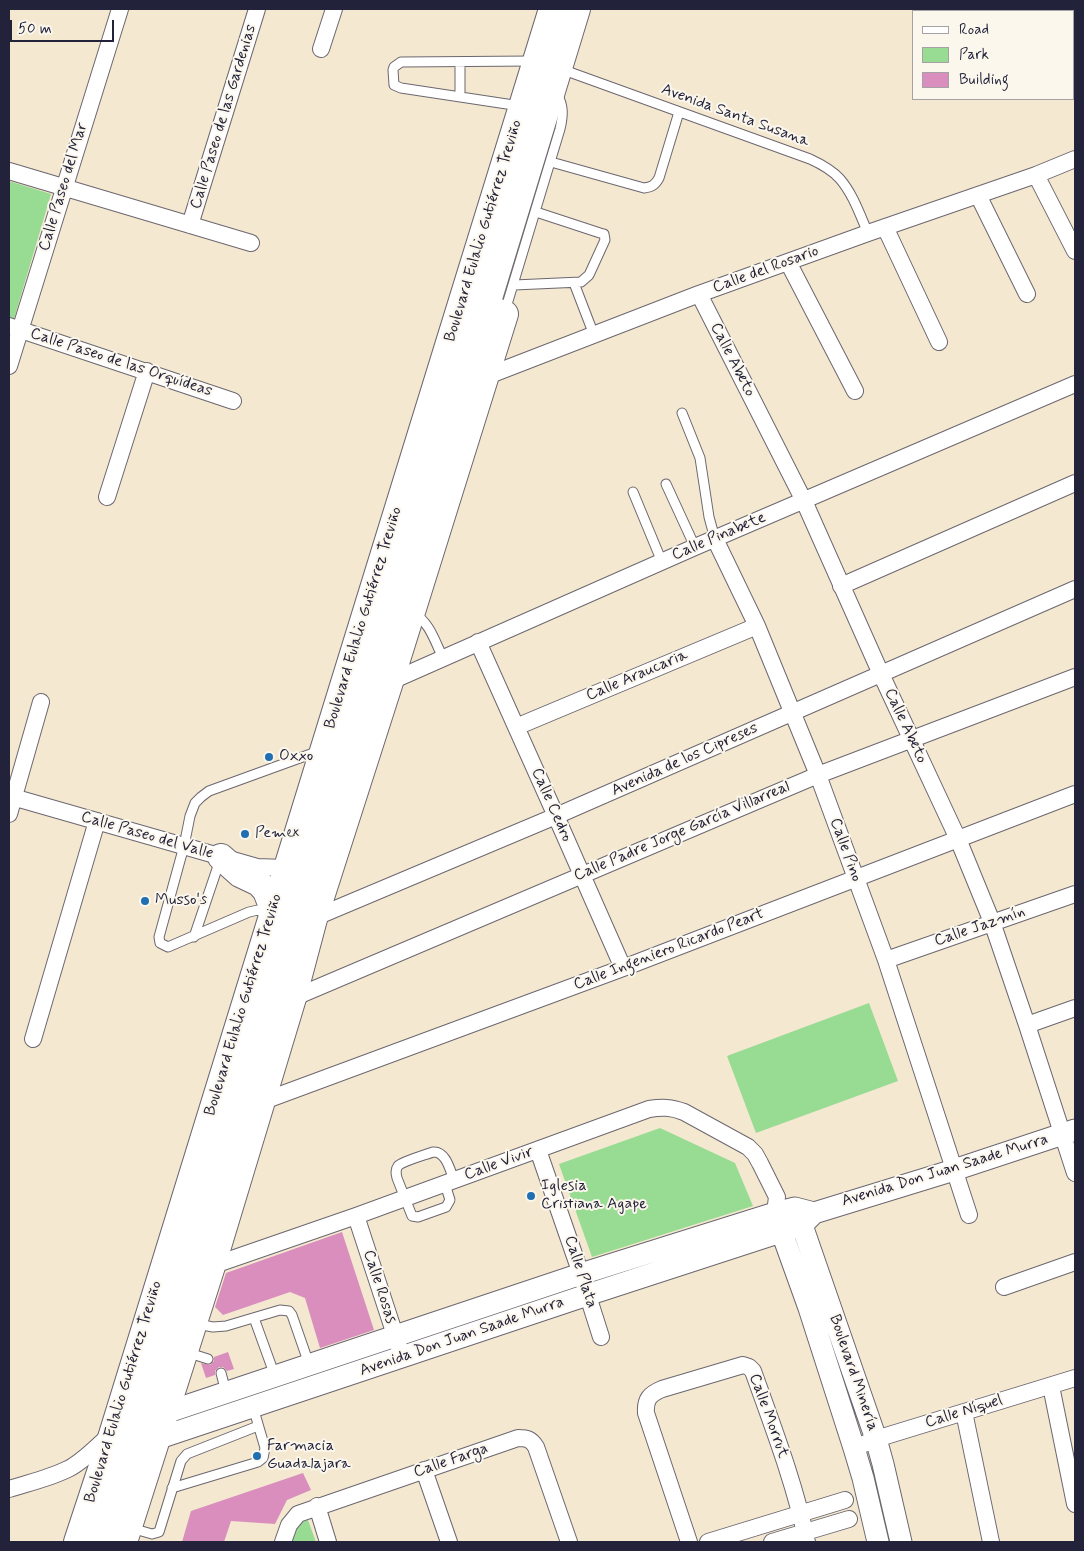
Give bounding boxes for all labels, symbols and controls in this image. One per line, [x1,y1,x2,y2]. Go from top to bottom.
scale bar [12,10,116,42]
legend [912,10,1074,100]
text: 50 m [18,19,52,39]
text: Road [959,20,989,40]
street label: Calle Paseo de las Gardenias [187,22,261,212]
text: Park [959,45,989,65]
text: Building [959,70,1009,90]
street label: Avenida Santa Susana [658,80,812,152]
street label: Boulevard Eulalio Gutiérrez Treviño [441,118,527,344]
street label: Calle Paseo del Mar [35,121,93,253]
street label: Calle del Rosario [710,242,822,298]
street label: Calle Abeto [705,320,759,400]
street label: Calle Paseo de las Orquídeas [27,324,215,402]
street label: Boulevard Eulalio Gutiérrez Treviño [321,505,407,731]
street label: Calle Pinabete [669,509,769,565]
street label: Calle Araucaria [583,646,691,706]
street label: Calle Abeto [879,686,931,766]
street label: Avenida de los Cipreses [609,719,761,801]
place label: Oxxo [279,747,313,767]
marker: Oxxo [263,751,275,763]
street label: Calle Cedro [526,765,576,845]
street label: Calle Padre Jorge García Villarreal [571,778,793,886]
street label: Calle Paseo del Valle [79,808,215,864]
street label: Calle Pino [825,816,865,884]
place label: Pemex [255,824,299,844]
marker: Pemex [239,828,251,840]
place label: Musso's [155,891,207,911]
street label: Boulevard Eulalio Gutiérrez Treviño [201,892,287,1118]
marker: Musso's [139,895,151,907]
street label: Calle Jazmín [932,903,1028,951]
street label: Calle Ingeniero Ricardo Peart [571,905,767,995]
street label: Avenida Don Juan Saade Murra [840,1130,1050,1212]
street label: Calle Vivir [462,1143,536,1185]
place label: Iglesia Cristiana Agape [541,1177,647,1215]
marker: Iglesia Cristiana Agape [525,1190,537,1202]
street label: Calle Plata [559,1233,601,1311]
street label: Calle Rosas [358,1248,400,1326]
street label: Boulevard Eulalio Gutiérrez Treviño [81,1279,167,1505]
street label: Avenida Don Juan Saade Murra [357,1293,567,1381]
street label: Boulevard Minería [824,1312,882,1434]
street label: Calle Morrut [744,1371,792,1461]
street label: Calle Níquel [923,1391,1005,1433]
place label: Farmacia Guadalajara [267,1437,350,1475]
street label: Calle Farga [411,1439,491,1483]
marker: Farmacia Guadalajara [251,1450,263,1462]

